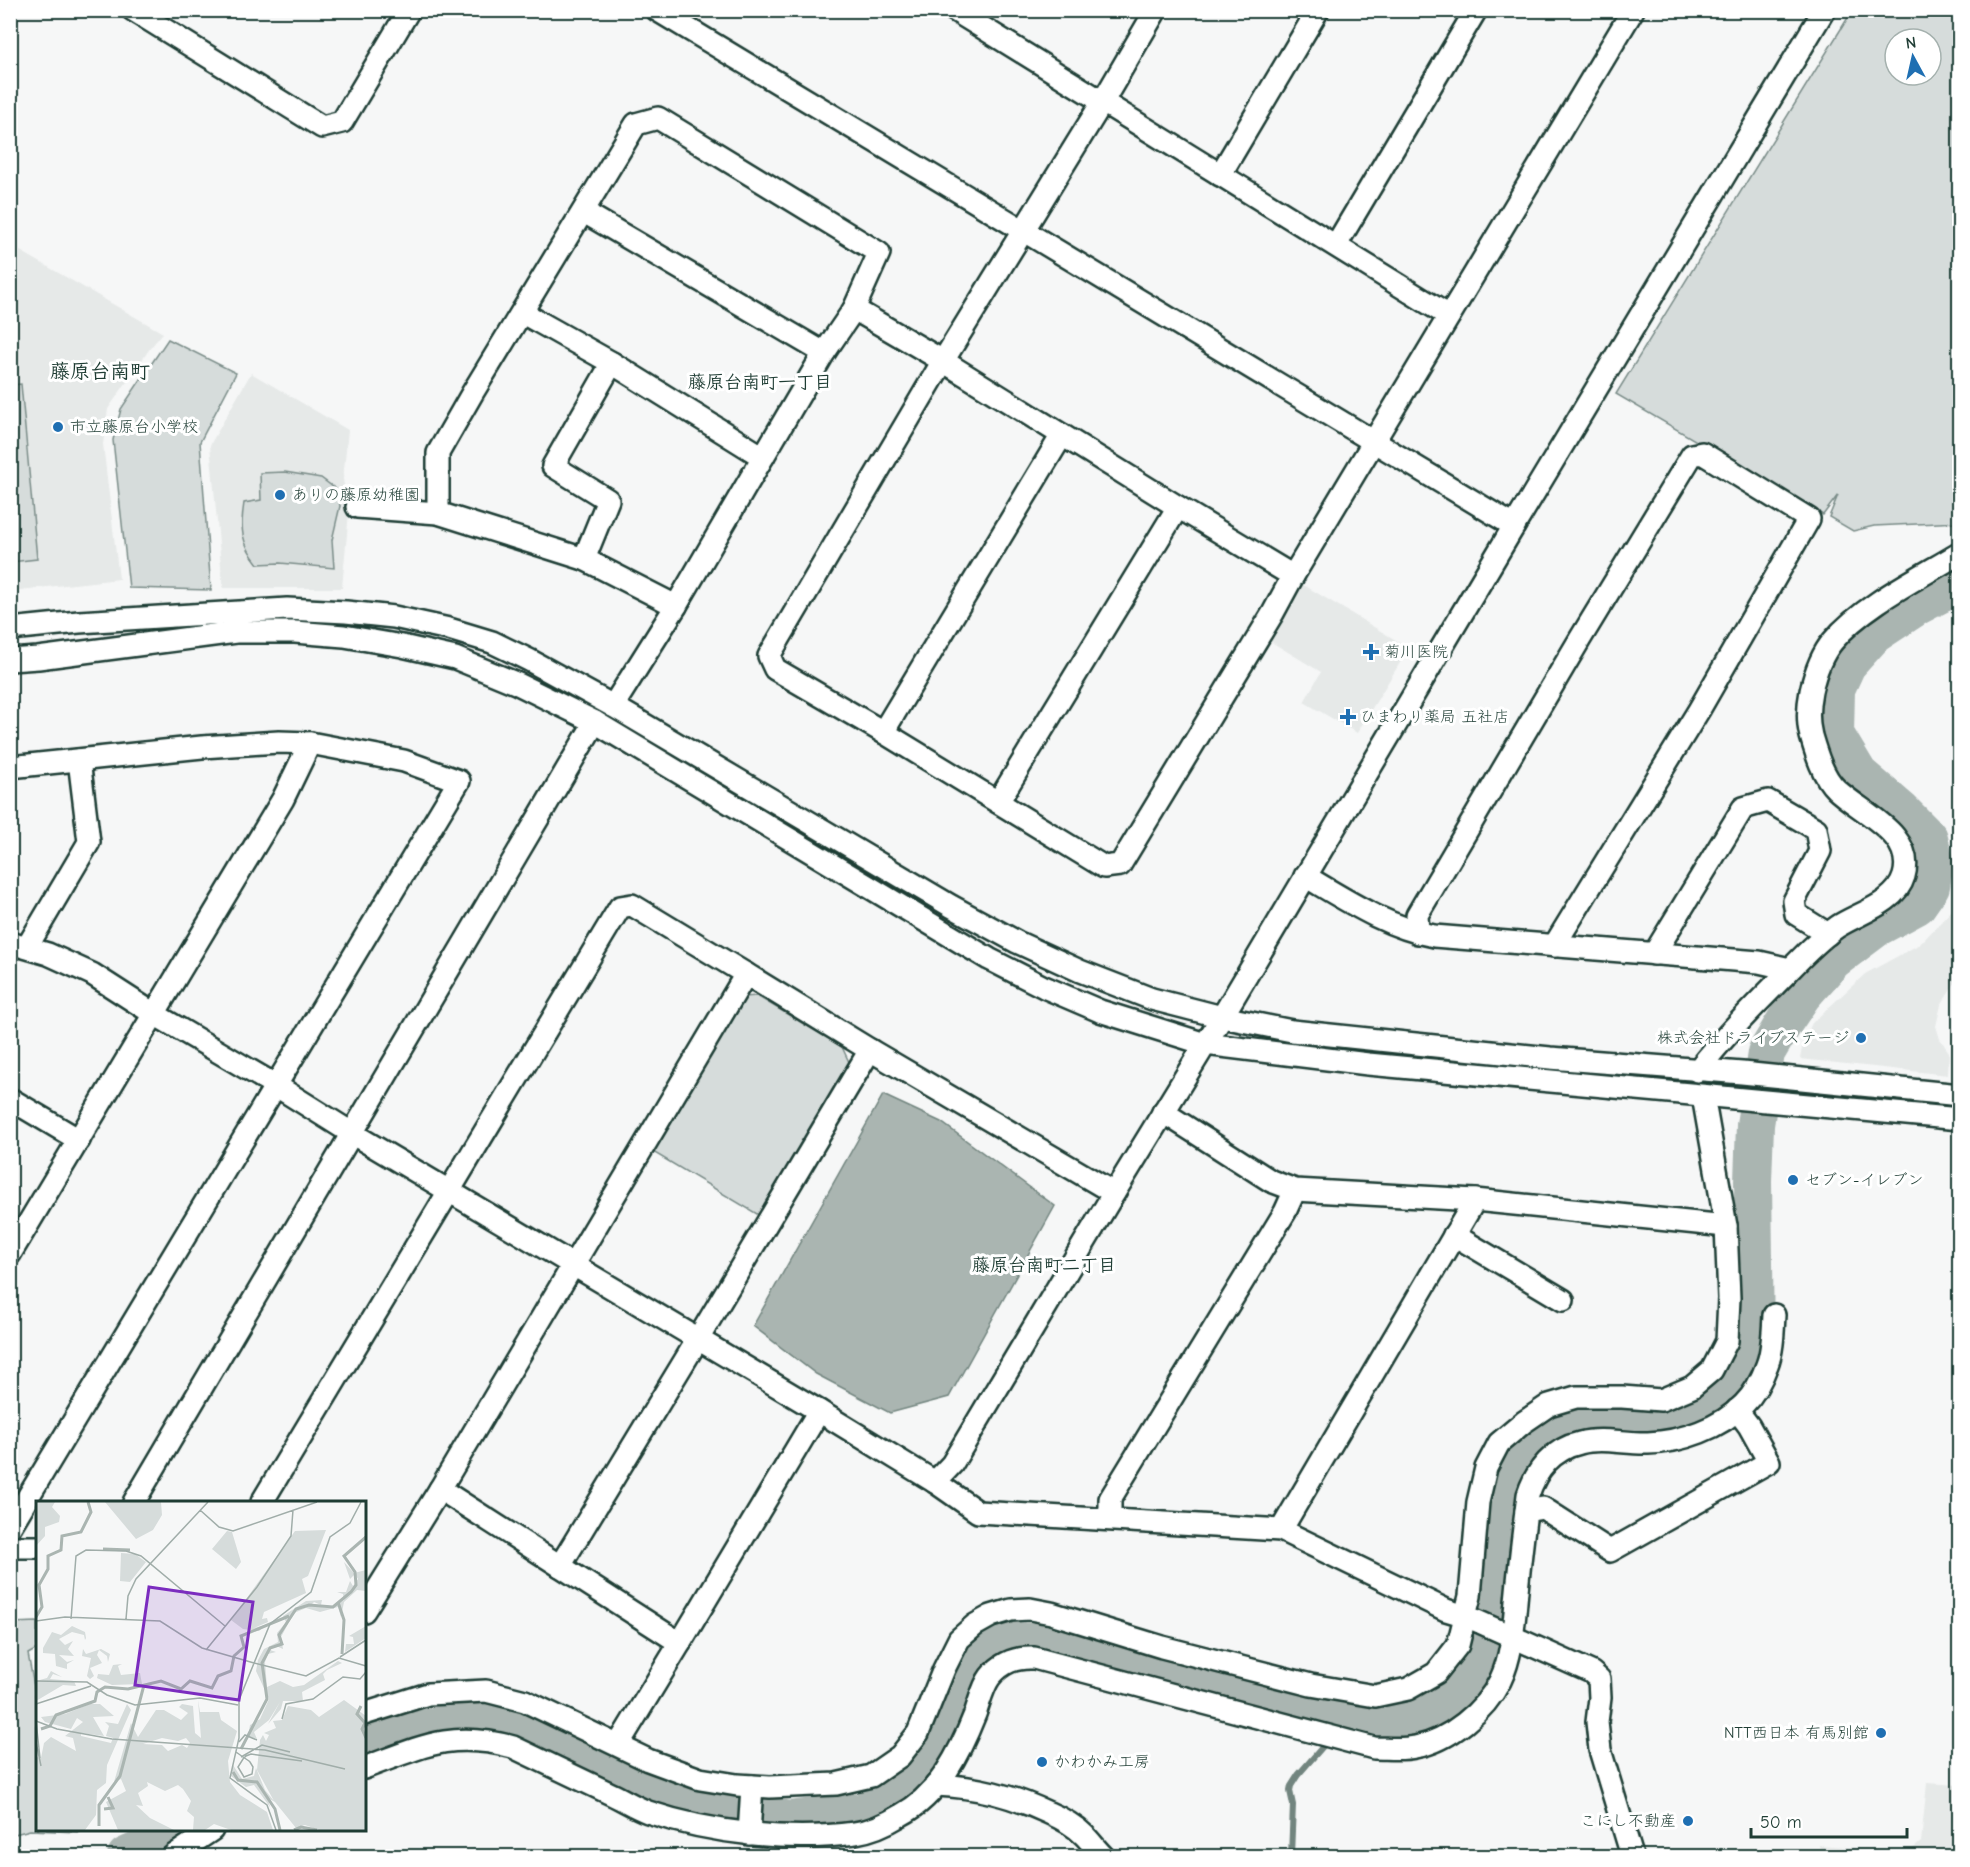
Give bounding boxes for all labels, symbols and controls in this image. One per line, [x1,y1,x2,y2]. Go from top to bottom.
north arrow [1883,27,1943,87]
text: N [1905,33,1917,53]
district label: 藤原台南町 [50,360,150,383]
district label: 藤原台南町一丁目 [688,372,832,393]
place label: 市立藤原台小学校 [70,418,198,436]
marker: 市立藤原台小学校 [51,420,65,434]
place label: ありの藤原幼稚園 [292,486,420,504]
marker: ありの藤原幼稚園 [273,488,287,502]
marker: 菊川医院 [1362,643,1380,661]
place label: 菊川医院 [1384,643,1448,661]
place label: ひまわり薬局 五社店 [1360,708,1509,726]
marker: ひまわり薬局 五社店 [1341,710,1355,724]
place label: 株式会社ドライブステージ [1657,1029,1849,1047]
marker: 株式会社ドライブステージ [1854,1031,1868,1045]
place label: セブン-イレブン [1805,1171,1923,1189]
marker: セブン-イレブン [1786,1173,1800,1187]
district label: 藤原台南町二丁目 [972,1255,1116,1276]
inset map [36,1501,366,1831]
place label: NTT西日本 有馬別館 [1724,1724,1869,1742]
marker: NTT西日本 有馬別館 [1874,1726,1888,1740]
place label: かわかみ工房 [1054,1753,1150,1771]
marker: かわかみ工房 [1035,1755,1049,1769]
scale bar [1751,1801,1907,1839]
place label: こにし不動産 [1580,1812,1676,1830]
text: 50 m [1760,1812,1802,1833]
marker: こにし不動産 [1681,1814,1695,1828]

